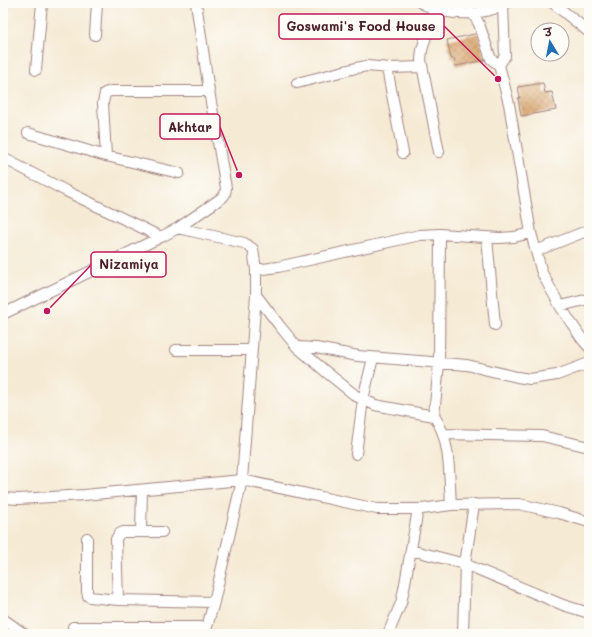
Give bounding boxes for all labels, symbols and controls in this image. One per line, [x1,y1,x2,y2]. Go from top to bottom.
callout: Goswami's Food House [279,14,444,39]
text: Goswami's Food House [287,17,436,34]
north arrow [530,22,570,62]
text: उ [542,23,555,40]
callout: Akhtar [160,114,220,139]
text: Akhtar [168,118,212,135]
callout: Nizamiya [91,252,166,277]
text: Nizamiya [99,255,159,273]

